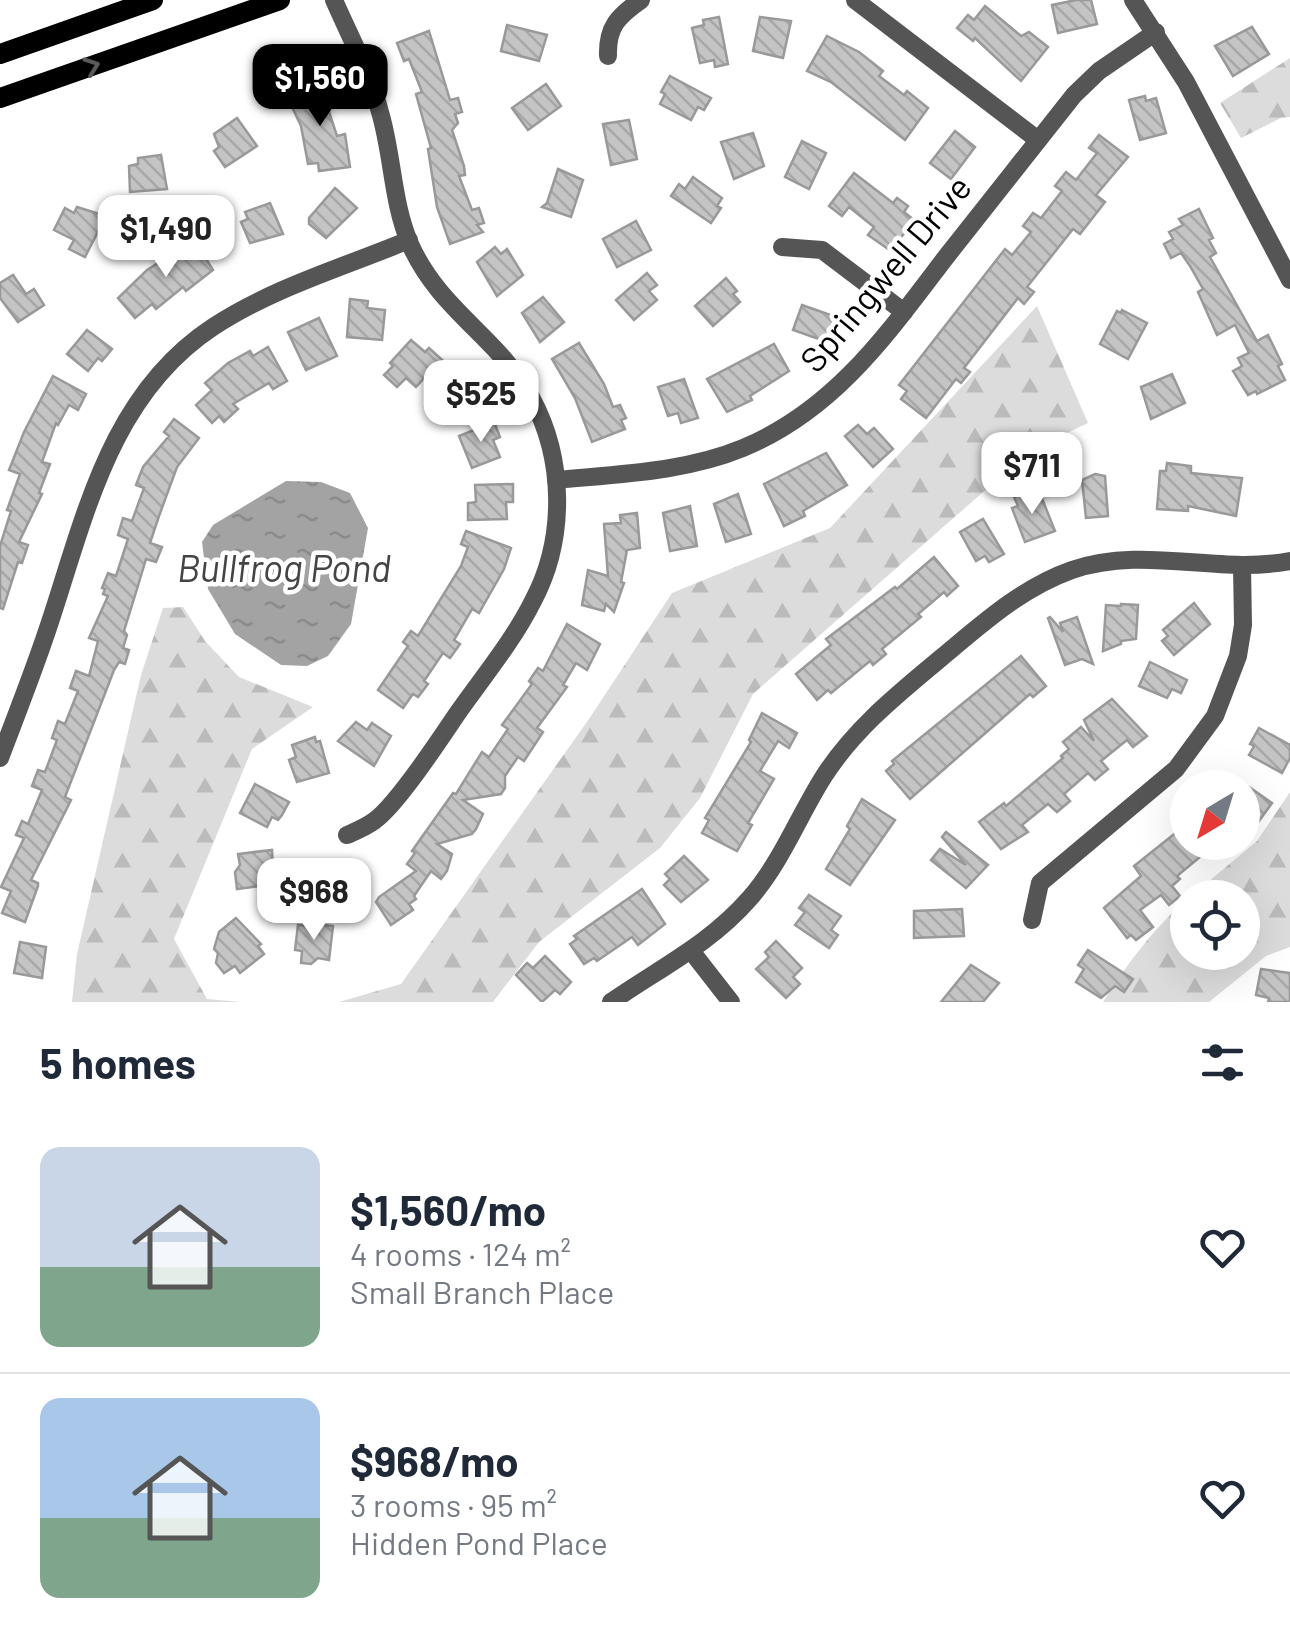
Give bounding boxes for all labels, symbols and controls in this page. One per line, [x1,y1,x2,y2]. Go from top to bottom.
pin: $1,560 [239,44,401,129]
one-way arrow [82,57,99,77]
text: $1,560 [275,57,365,95]
street label: Springwell Drive [790,166,979,379]
pin: $1,490 [85,195,247,280]
text: $1,490 [120,208,212,246]
pin: $525 [422,360,540,445]
text: $525 [446,373,516,411]
pin: $711 [973,432,1091,517]
text: $711 [1003,445,1061,483]
water label: Bullfrog Pond [177,544,391,590]
north arrow [1170,770,1260,860]
map controls [1170,770,1260,970]
pin: $968 [255,858,373,943]
text: $968 [279,871,349,909]
button: locate [1170,880,1260,970]
icon: filters [1195,1035,1250,1090]
text: 5 homes [40,1037,196,1087]
text: $1,560/mo [350,1184,546,1234]
icon: home [120,1187,240,1307]
icon: heart [1195,1220,1250,1275]
text: 4 rooms · 124 m² [350,1234,571,1272]
text: Small Branch Place [350,1272,614,1310]
text: $968/mo [350,1435,519,1485]
icon: home [120,1438,240,1558]
icon: heart [1195,1471,1250,1526]
text: 3 rooms · 95 m² [350,1485,557,1523]
text: Hidden Pond Place [350,1523,608,1561]

